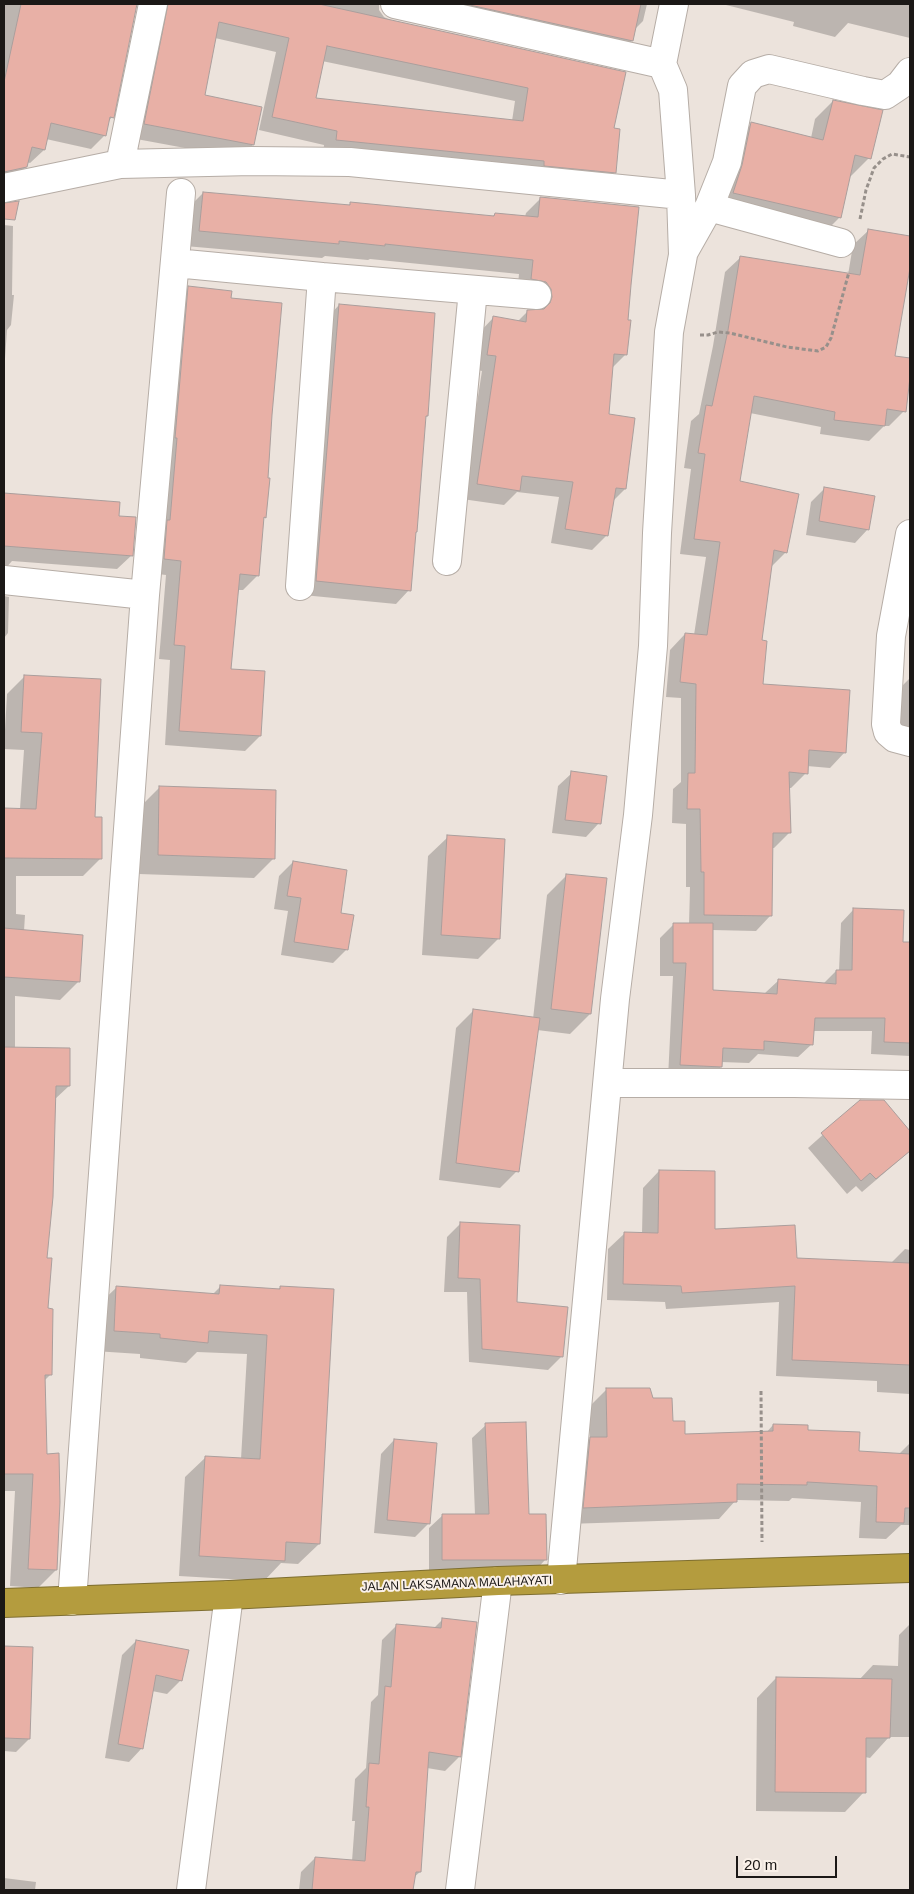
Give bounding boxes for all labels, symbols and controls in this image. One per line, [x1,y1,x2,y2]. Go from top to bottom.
street label: JALAN LAKSAMANA MALAHAYATI [361,1573,553,1595]
scale bar [739,1846,840,1878]
text: 20 m [744,1856,777,1873]

